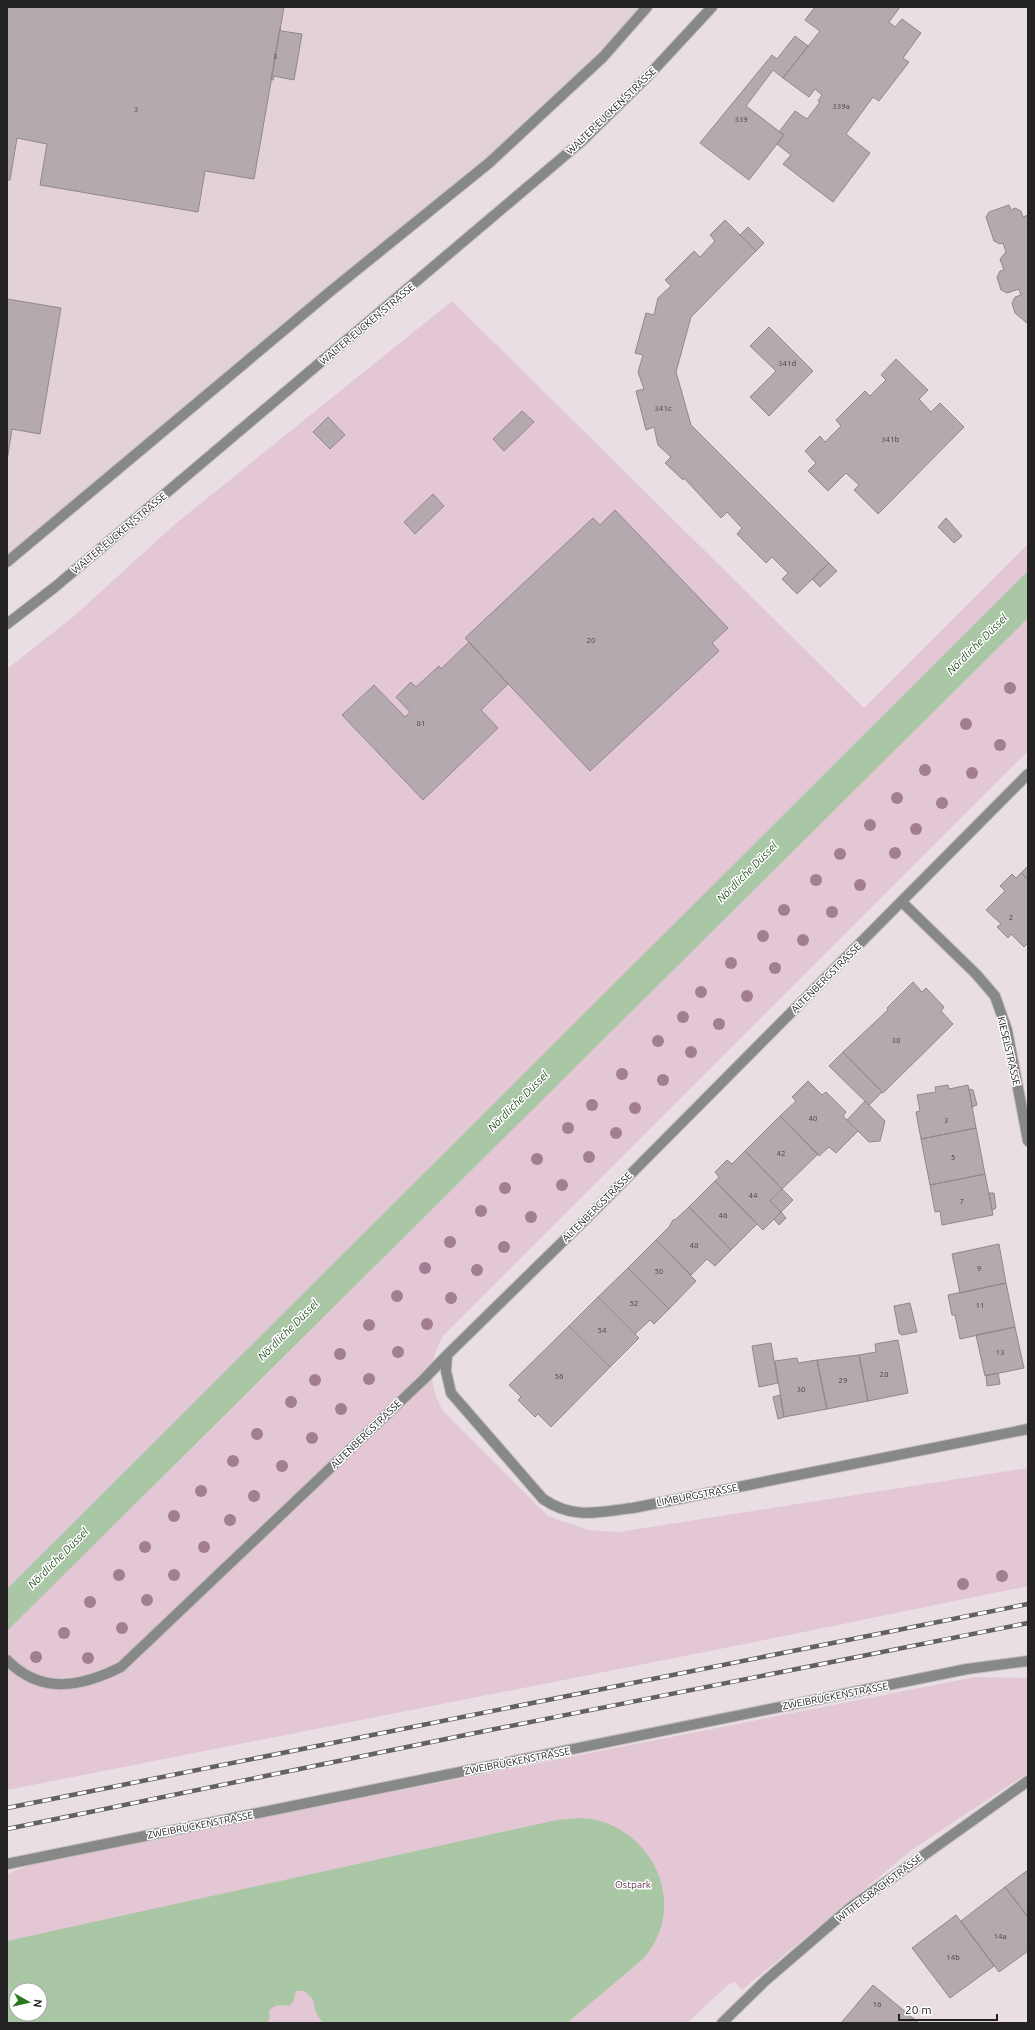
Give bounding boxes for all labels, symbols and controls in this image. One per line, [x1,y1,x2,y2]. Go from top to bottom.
house number: 3 [273,52,277,61]
street label: WALTER-EUCKEN-STRASSE [564,65,658,157]
house number: 339a [832,102,850,111]
house number: 3 [134,105,138,114]
house number: 339 [734,115,748,124]
street label: WALTER-EUCKEN-STRASSE [317,281,417,367]
house number: 341d [778,359,796,368]
house number: 341c [654,404,672,413]
house number: 341b [881,435,899,444]
street label: WALTER-EUCKEN-STRASSE [69,490,169,576]
water label: Nördliche Düssel [944,611,1010,677]
house number: 20 [586,636,596,645]
house number: 81 [416,719,426,728]
water label: Nördliche Düssel [714,839,780,905]
house number: 2 [1009,913,1013,922]
street label: ALTENBERGSTRASSE [789,941,863,1015]
street label: KIESELSTRASSE [996,1015,1022,1087]
house number: 38 [891,1036,901,1045]
water label: Nördliche Düssel [485,1068,551,1134]
house number: 40 [808,1114,818,1123]
house number: 3 [944,1116,948,1125]
house number: 42 [776,1149,786,1158]
house number: 5 [951,1153,955,1162]
street label: ALTENBERGSTRASSE [560,1170,634,1244]
house number: 44 [748,1191,758,1200]
house number: 7 [960,1197,964,1206]
house number: 46 [718,1211,728,1220]
house number: 48 [689,1241,699,1250]
house number: 9 [977,1264,981,1273]
house number: 50 [654,1267,664,1276]
water label: Nördliche Düssel [255,1297,321,1363]
house number: 52 [629,1299,639,1308]
house number: 11 [975,1301,985,1310]
house number: 54 [597,1326,607,1335]
house number: 13 [995,1348,1005,1357]
house number: 28 [879,1370,889,1379]
house number: 56 [554,1372,564,1381]
house number: 29 [838,1376,848,1385]
house number: 30 [796,1385,806,1394]
street label: ALTENBERGSTRASSE [328,1397,404,1471]
street label: LIMBURGSTRASSE [656,1482,739,1508]
water label: Nördliche Düssel [25,1525,91,1591]
street label: ZWEIBRÜCKENSTRASSE [781,1680,889,1712]
street label: ZWEIBRÜCKENSTRASSE [463,1745,571,1777]
street label: ZWEIBRÜCKENSTRASSE [146,1809,254,1841]
street label: WITTELSBACHSTRASSE [834,1852,925,1924]
park label: Ostpark [615,1879,651,1890]
house number: 14a [993,1932,1007,1941]
house number: 14b [946,1953,960,1962]
north arrow [8,1982,48,2022]
scale bar [899,1996,997,2022]
text: N [31,1998,44,2008]
house number: 16 [872,2000,882,2009]
text: 20 m [905,2003,932,2016]

